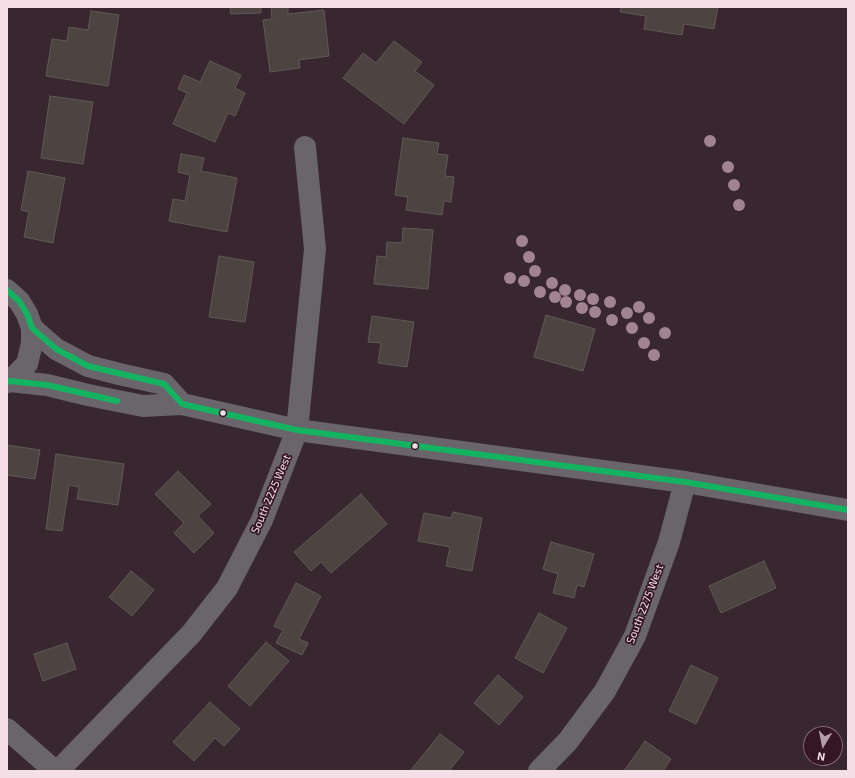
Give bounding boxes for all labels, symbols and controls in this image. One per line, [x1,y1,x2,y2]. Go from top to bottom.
unlabelled marker [218,408,228,418]
unlabelled marker [410,441,420,451]
street label: South 2225 West [248,453,294,535]
street label: South 2275 West [624,562,666,646]
north arrow [803,726,843,766]
text: N [816,750,826,764]

